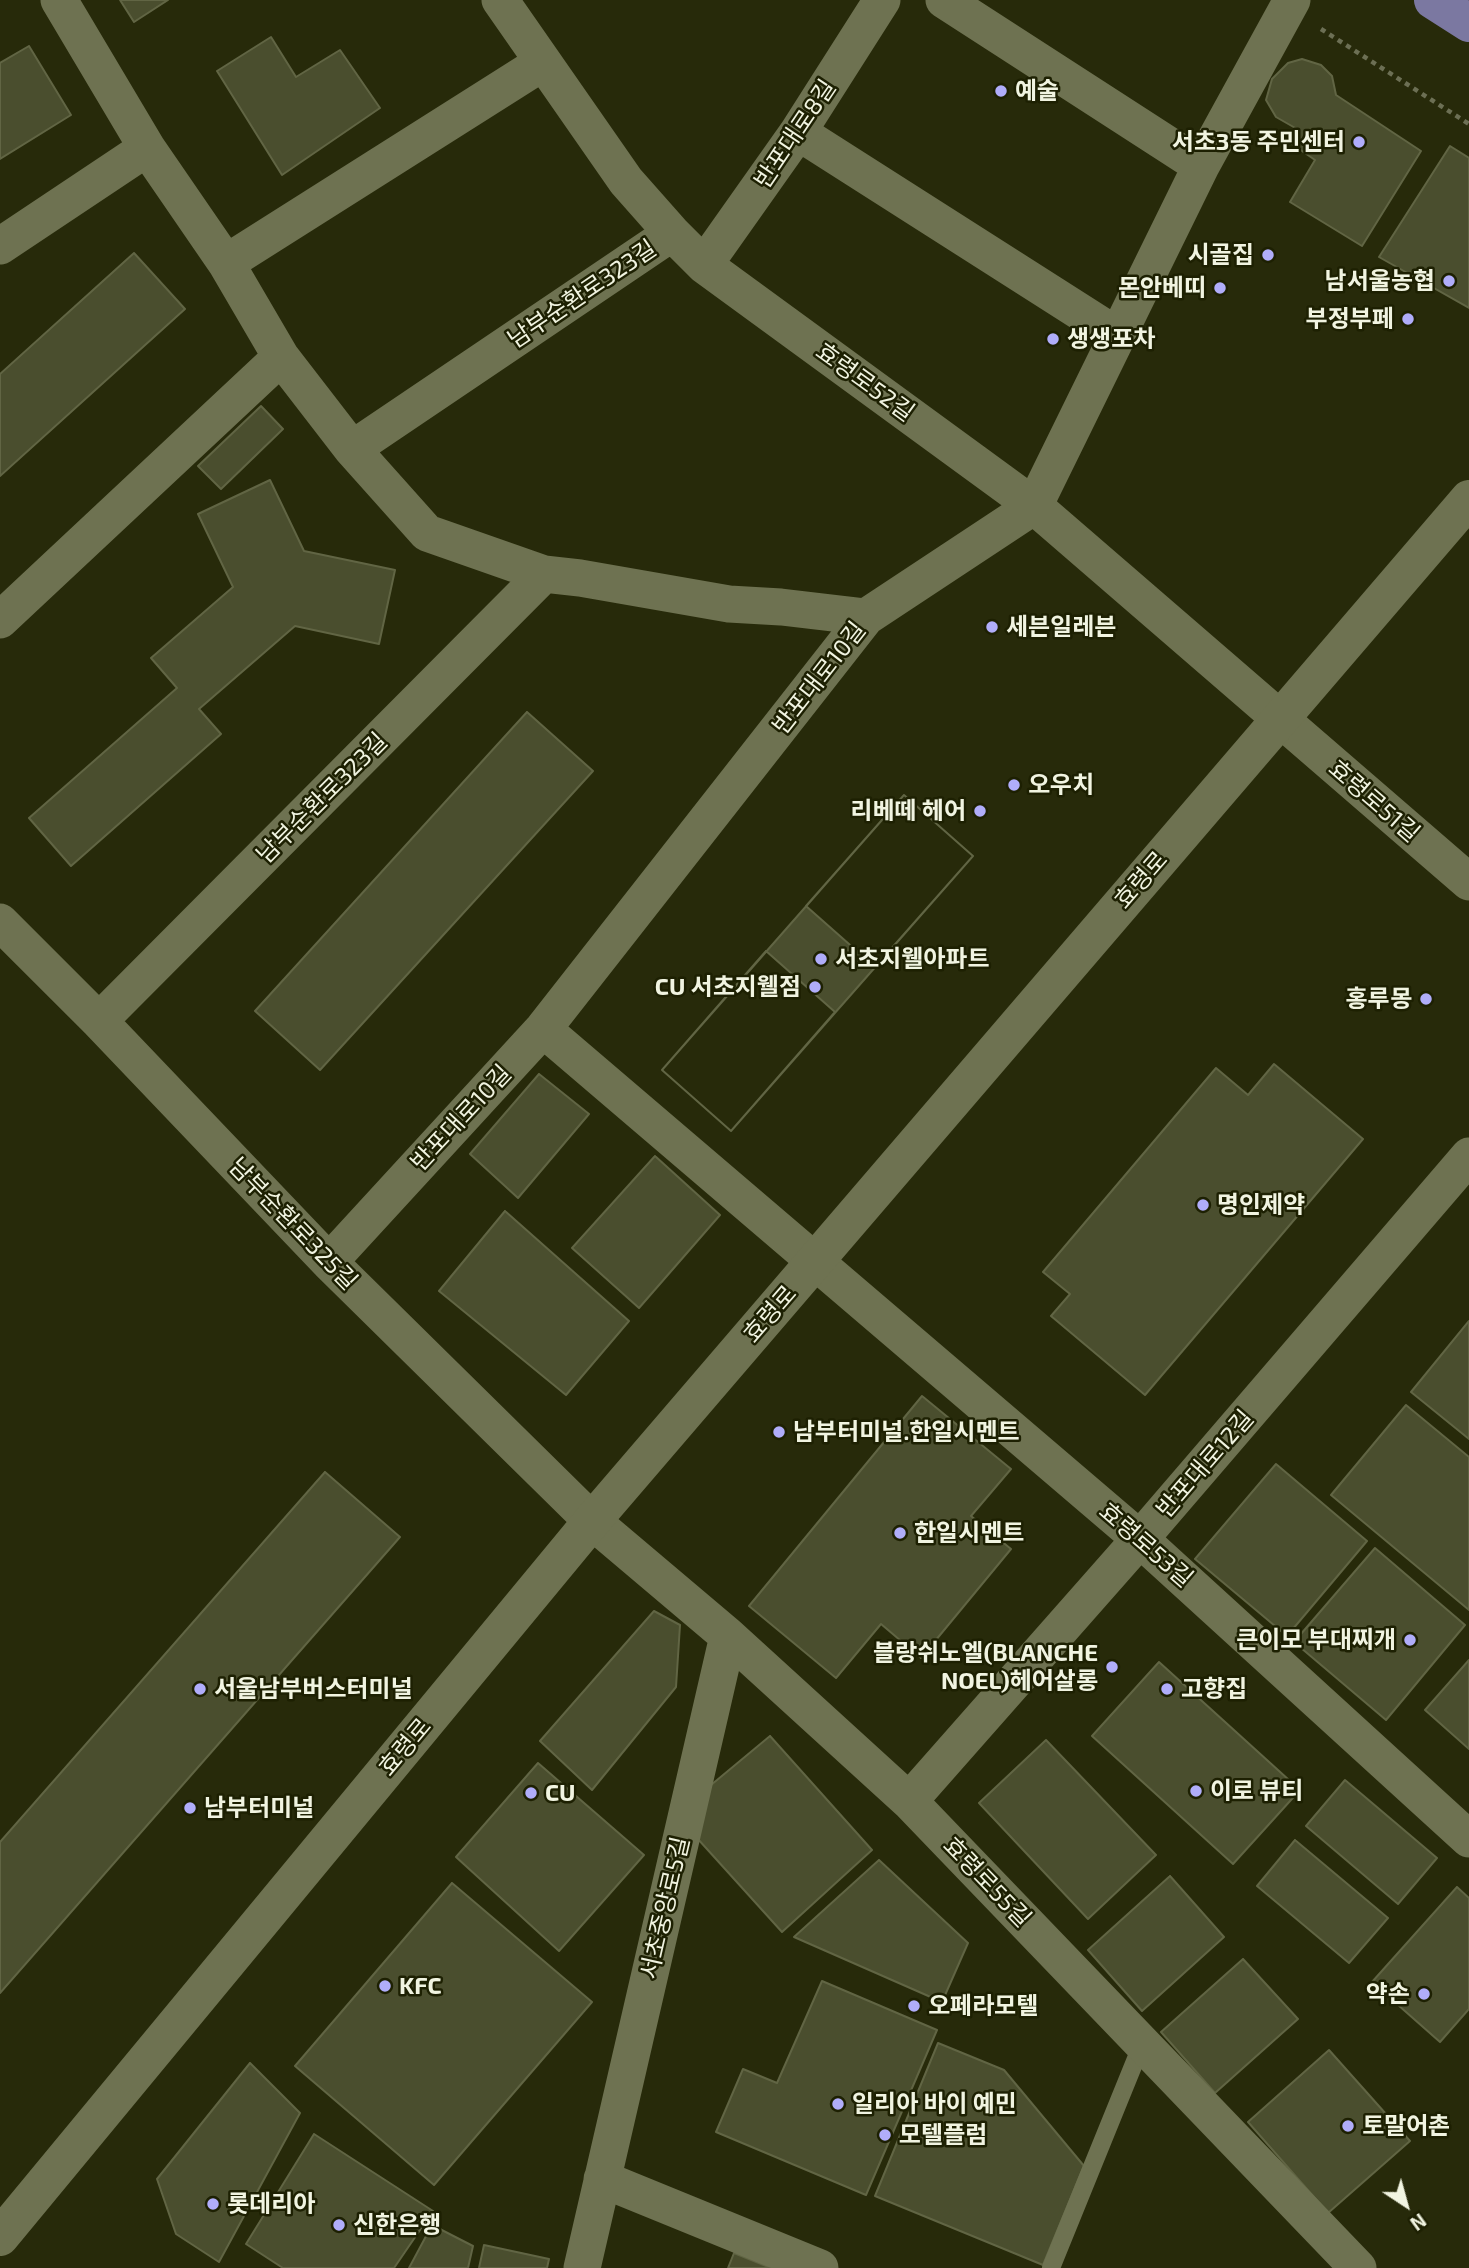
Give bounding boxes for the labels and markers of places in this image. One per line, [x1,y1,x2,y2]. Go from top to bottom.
place label: 예술 [1015,77,1059,105]
marker: 예술 [993,83,1009,99]
place label: 서초3동 주민센터 [1172,128,1345,156]
marker: 서초3동 주민센터 [1351,134,1367,150]
place label: 시골집 [1188,241,1254,269]
marker: 시골집 [1260,247,1276,263]
place label: 남서울농협 [1325,267,1435,295]
marker: 남서울농협 [1441,273,1457,289]
place label: 몬안베띠 [1118,274,1206,302]
marker: 몬안베띠 [1212,280,1228,296]
place label: 부정부페 [1306,305,1394,333]
marker: 부정부페 [1400,311,1416,327]
place label: 생생포차 [1067,325,1155,353]
marker: 생생포차 [1045,331,1061,347]
place label: 세븐일레븐 [1006,613,1116,641]
marker: 세븐일레븐 [984,619,1000,635]
place label: 오우치 [1028,771,1094,799]
marker: 오우치 [1006,777,1022,793]
place label: 리베떼 헤어 [850,797,966,825]
marker: 리베떼 헤어 [972,803,988,819]
place label: 서초지웰아파트 [835,945,990,973]
marker: 서초지웰아파트 [813,951,829,967]
place label: CU 서초지웰점 [655,973,801,1001]
marker: CU 서초지웰점 [807,979,823,995]
place label: 홍루몽 [1346,985,1412,1013]
marker: 홍루몽 [1418,991,1434,1007]
place label: 명인제약 [1217,1191,1305,1219]
marker: 명인제약 [1195,1197,1211,1213]
place label: 남부터미널.한일시멘트 [793,1418,1020,1446]
marker: 남부터미널.한일시멘트 [771,1424,787,1440]
place label: 한일시멘트 [914,1519,1024,1547]
marker: 한일시멘트 [892,1525,908,1541]
place label: 큰이모 부대찌개 [1236,1626,1396,1654]
marker: 큰이모 부대찌개 [1402,1632,1418,1648]
place label: 블랑쉬노엘(BLANCHE NOEL)헤어살롱 [873,1639,1098,1695]
marker: 블랑쉬노엘(BLANCHE NOEL)헤어살롱 [1104,1659,1120,1675]
place label: 서울남부버스터미널 [214,1675,413,1703]
place label: 고향집 [1181,1675,1247,1703]
marker: 서울남부버스터미널 [192,1681,208,1697]
marker: 고향집 [1159,1681,1175,1697]
place label: 이로 뷰티 [1210,1777,1304,1805]
place label: CU [545,1779,576,1807]
marker: 이로 뷰티 [1188,1783,1204,1799]
marker: CU [523,1785,539,1801]
place label: 남부터미널 [204,1794,314,1822]
marker: 남부터미널 [182,1800,198,1816]
place label: KFC [399,1972,442,2000]
marker: KFC [377,1978,393,1994]
place label: 약손 [1366,1980,1410,2008]
marker: 약손 [1416,1986,1432,2002]
place label: 오페라모텔 [928,1992,1038,2020]
marker: 오페라모텔 [906,1998,922,2014]
place label: 일리아 바이 예민 [852,2090,1017,2118]
marker: 일리아 바이 예민 [830,2096,846,2112]
place label: 토말어촌 [1362,2112,1450,2140]
marker: 토말어촌 [1340,2118,1356,2134]
place label: 모텔플럼 [899,2121,987,2149]
marker: 모텔플럼 [877,2127,893,2143]
place label: 롯데리아 [227,2190,315,2218]
marker: 롯데리아 [205,2196,221,2212]
place label: 신한은행 [353,2211,441,2239]
marker: 신한은행 [331,2217,347,2233]

